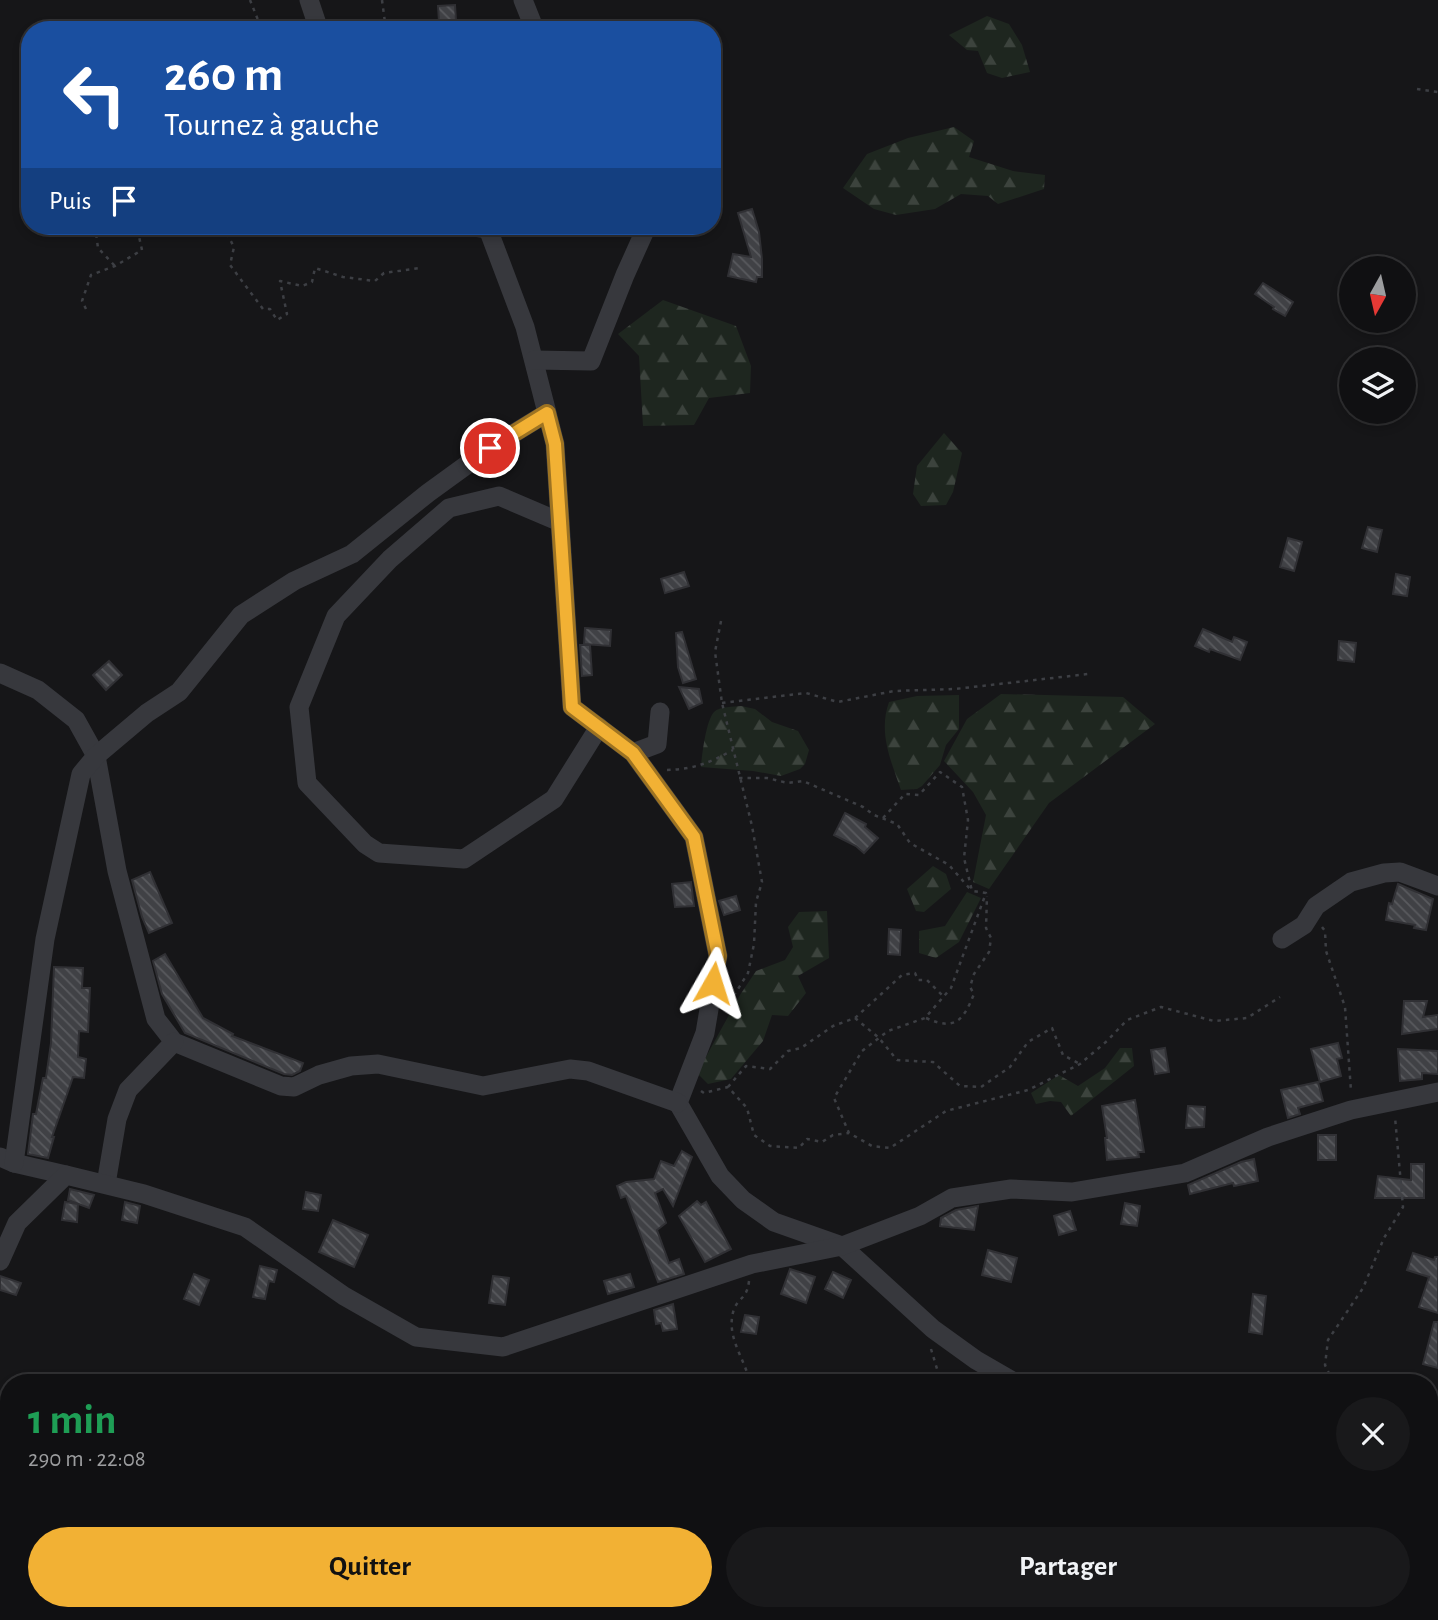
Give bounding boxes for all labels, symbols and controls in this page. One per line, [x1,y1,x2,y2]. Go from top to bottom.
icon: left [49,49,140,140]
text: 260 m [164,51,283,100]
text: Tournez à gauche [164,109,379,141]
icon: arrive [105,182,143,220]
text: Puis [49,188,91,214]
north arrow [1339,256,1416,332]
map controls [1339,256,1416,424]
button: layers [1339,347,1416,424]
pin [460,418,520,478]
icon: arrive [471,429,509,467]
position arrow [676,946,750,1020]
button: close [1336,1397,1410,1471]
text: 1 min [28,1399,117,1441]
text: 290 m · 22:08 [28,1448,146,1471]
button: Quitter [28,1527,712,1607]
button: Partager [726,1527,1410,1607]

